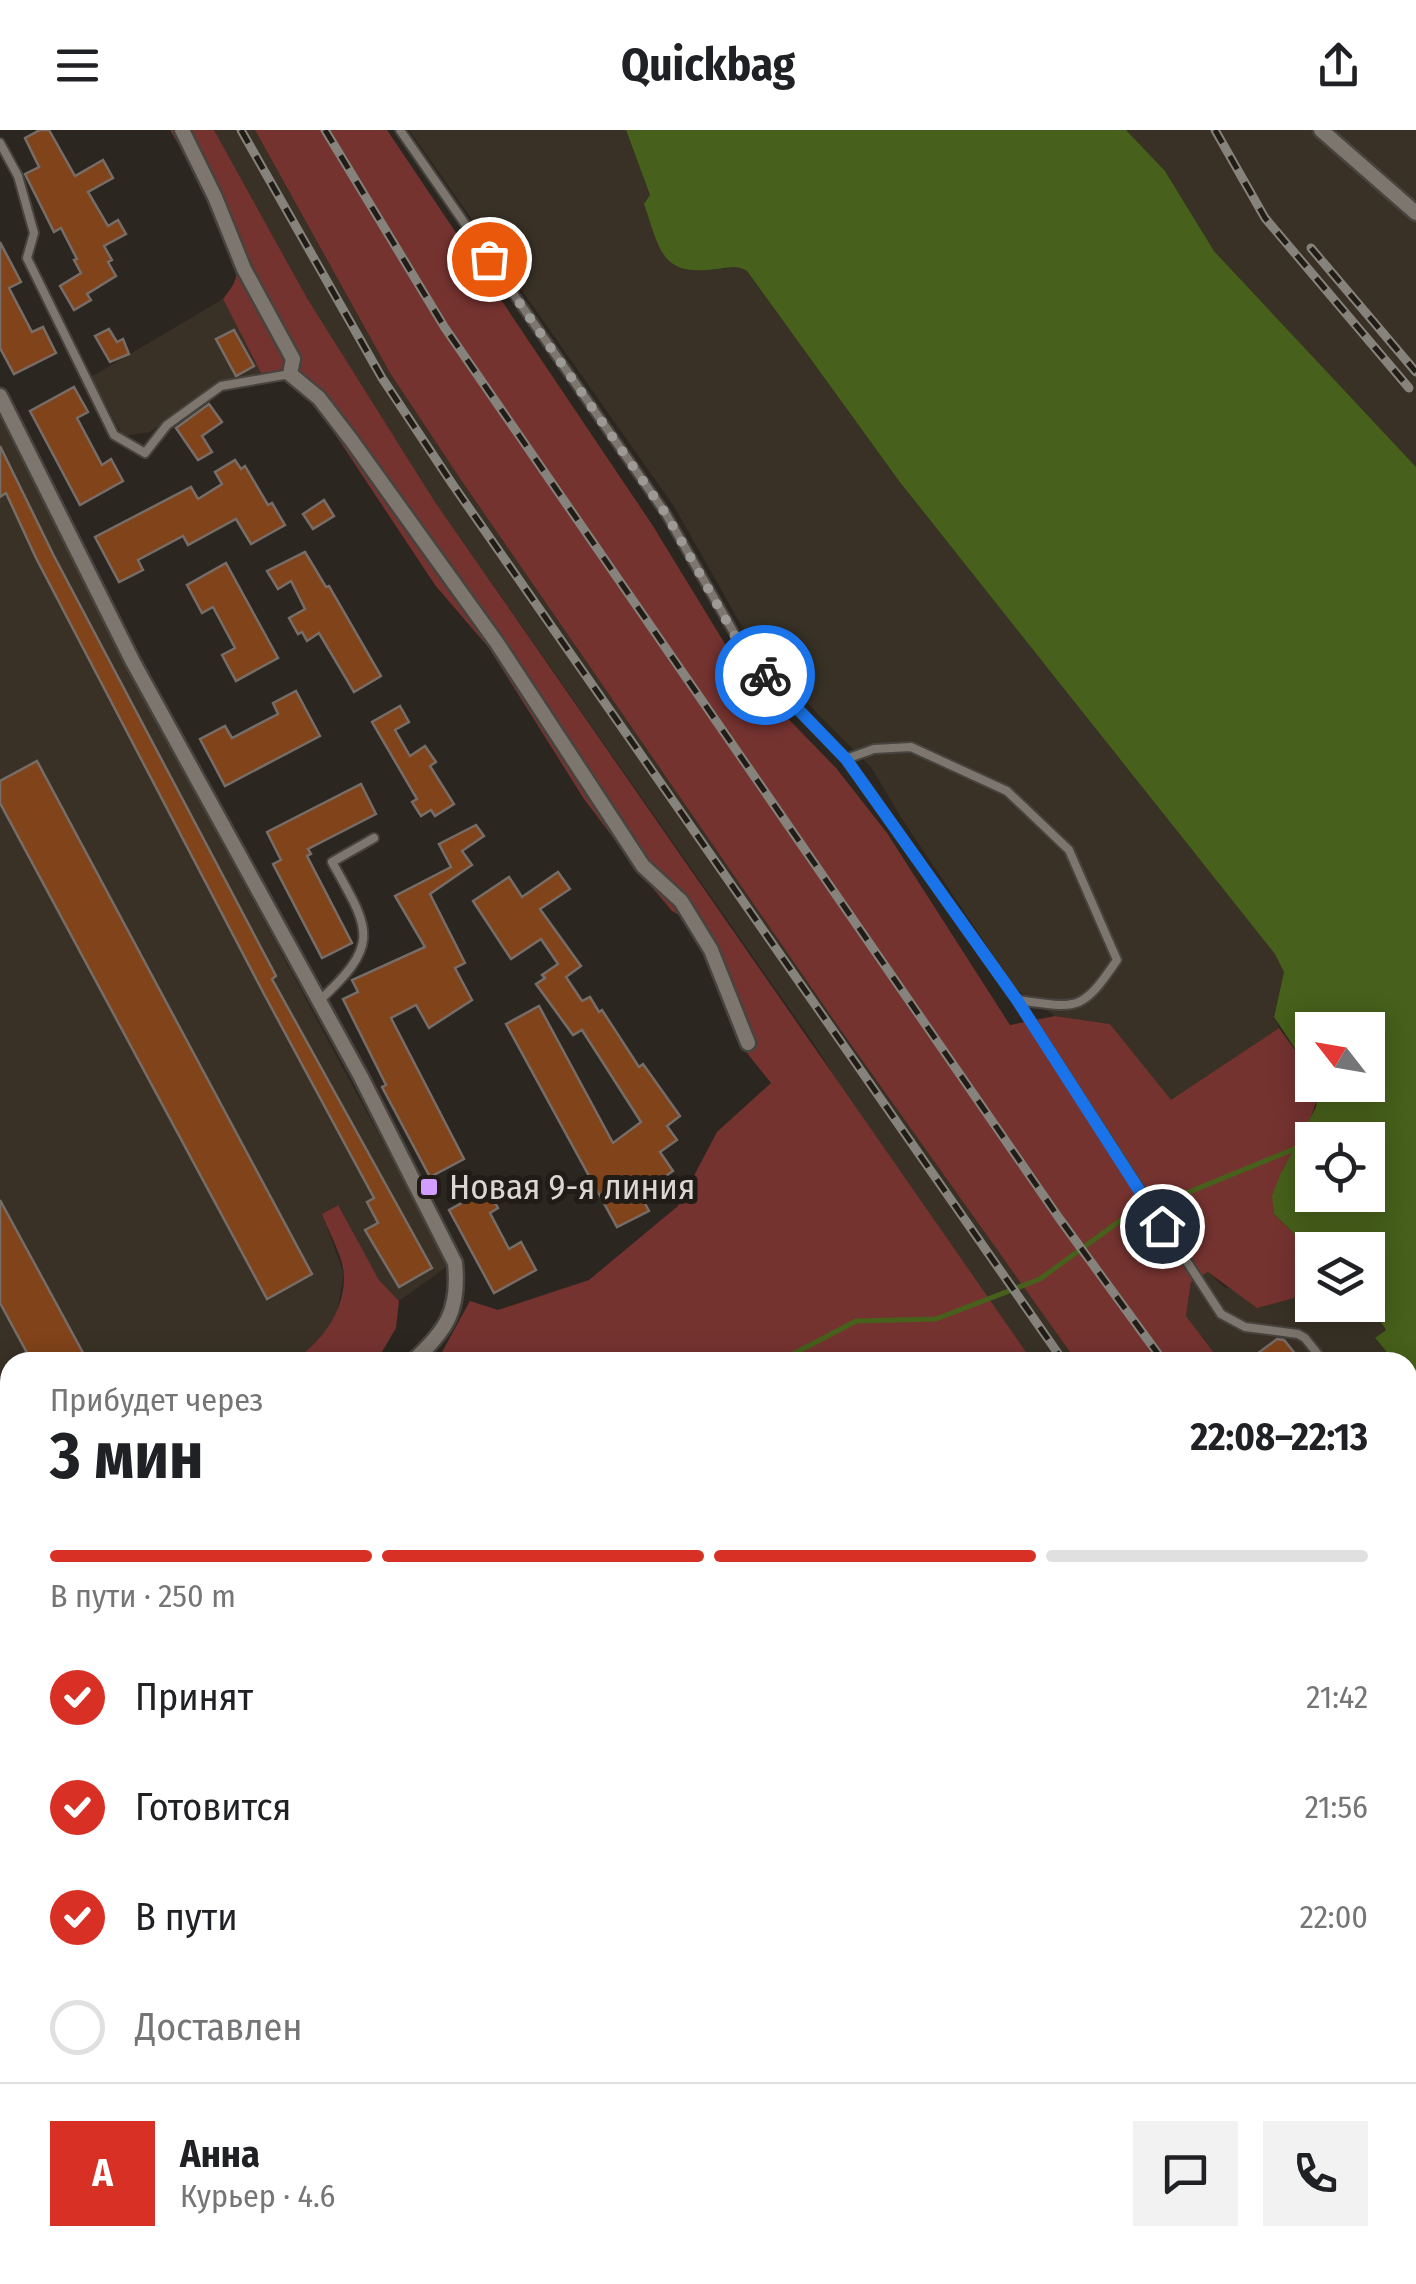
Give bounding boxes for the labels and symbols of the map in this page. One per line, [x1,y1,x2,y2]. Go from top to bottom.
pin [447,217,532,302]
courier [715,625,815,725]
north arrow [1295,1012,1385,1102]
place label: Новая 9-я линия [449,1166,695,1208]
marker: Новая 9-я линия [418,1176,440,1198]
pin [1120,1184,1205,1269]

